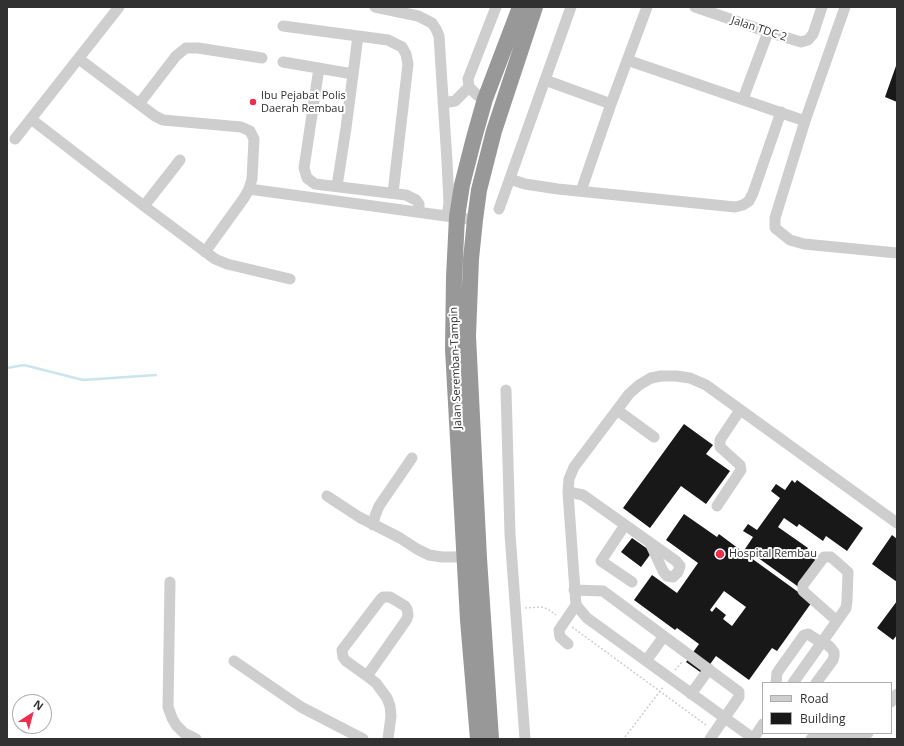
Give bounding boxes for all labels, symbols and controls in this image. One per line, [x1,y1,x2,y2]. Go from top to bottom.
street label: Jalan TDC 2 [730,14,788,44]
place label: Ibu Pejabat Polis Daerah Rembau [261,89,346,115]
marker: Ibu Pejabat Polis Daerah Rembau [248,97,258,107]
street label: Jalan Seremban-Tampin [447,307,465,429]
place label: Hospital Rembau [729,547,817,561]
marker: Hospital Rembau [714,548,726,560]
legend [762,682,892,734]
text: Road [800,690,829,707]
north arrow [12,694,52,734]
text: N [31,696,47,713]
text: Building [800,710,845,727]

